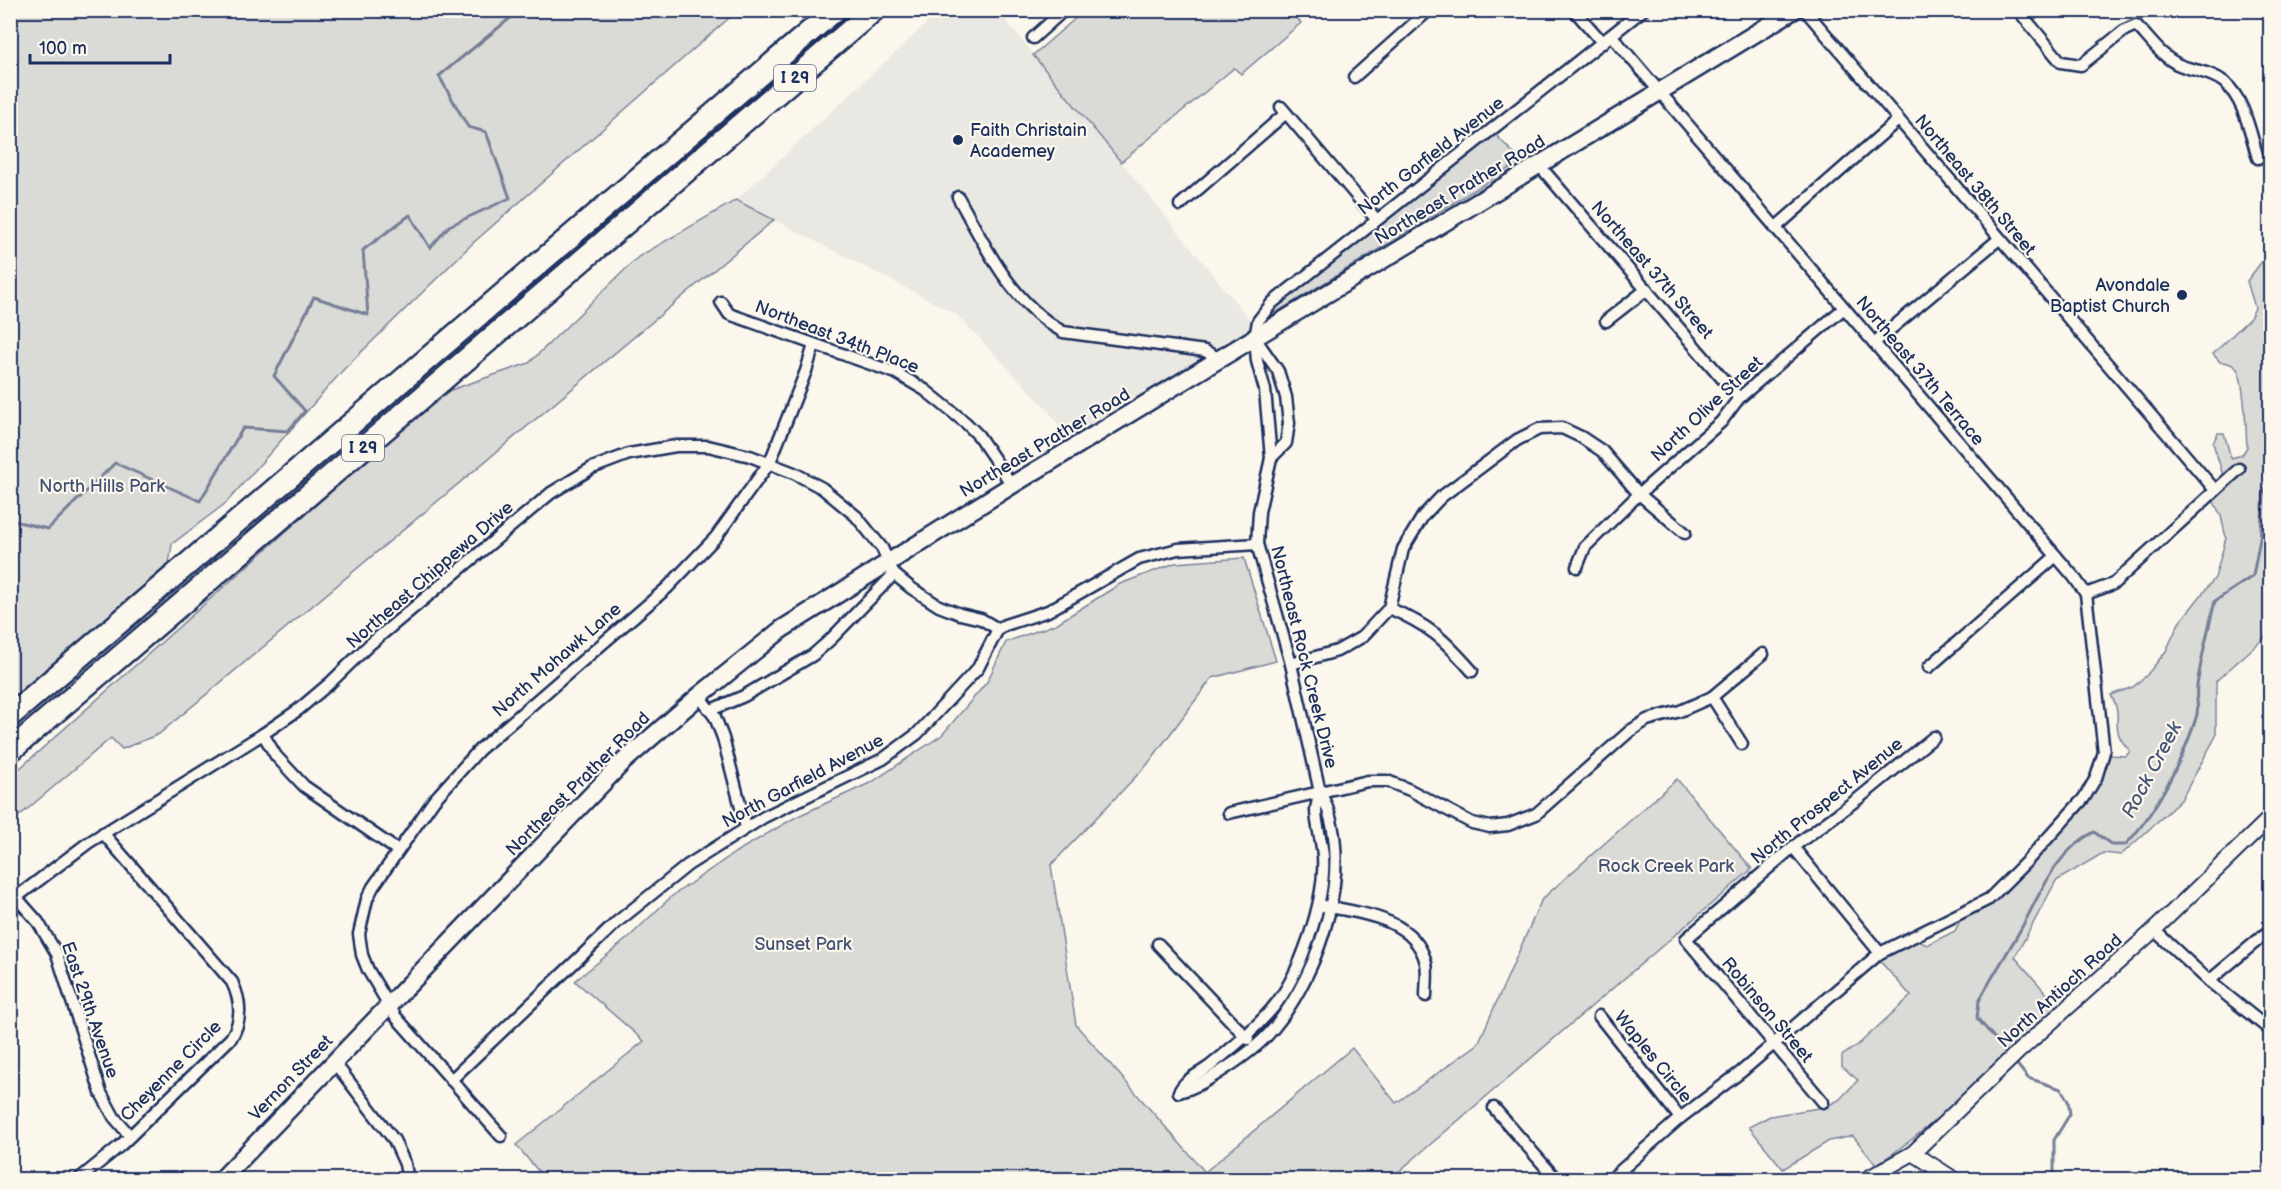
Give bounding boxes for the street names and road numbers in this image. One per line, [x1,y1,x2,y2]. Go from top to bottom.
road number: I 29 [774,65,816,91]
street label: North Garfield Avenue [1354,92,1509,220]
street label: Northeast 38th Street [1910,110,2040,260]
street label: Northeast Prather Road [1371,131,1549,249]
street label: Northeast 37th Street [1587,197,1718,343]
street label: Northeast 37th Terrace [1851,292,1989,450]
street label: Northeast 34th Place [752,296,922,378]
street label: North Olive Street [1647,352,1768,466]
street label: Northeast Prather Road [956,384,1134,502]
road number: I 29 [342,435,384,461]
street label: Northeast Chippewa Drive [342,497,518,653]
street label: Northeast Rock Creek Drive [1266,544,1342,771]
street label: North Mohawk Lane [488,598,626,721]
street label: Northeast Prather Road [502,708,654,860]
street label: North Garfield Avenue [719,729,888,832]
street label: North Prospect Avenue [1747,733,1907,869]
street label: North Antioch Road [1994,930,2126,1052]
street label: East 29th Avenue [57,939,123,1081]
street label: Robinson Street [1717,953,1817,1067]
street label: Waples Circle [1610,1007,1696,1107]
street label: Cheyenne Circle [116,1016,226,1126]
street label: Vernon Street [245,1030,338,1125]

